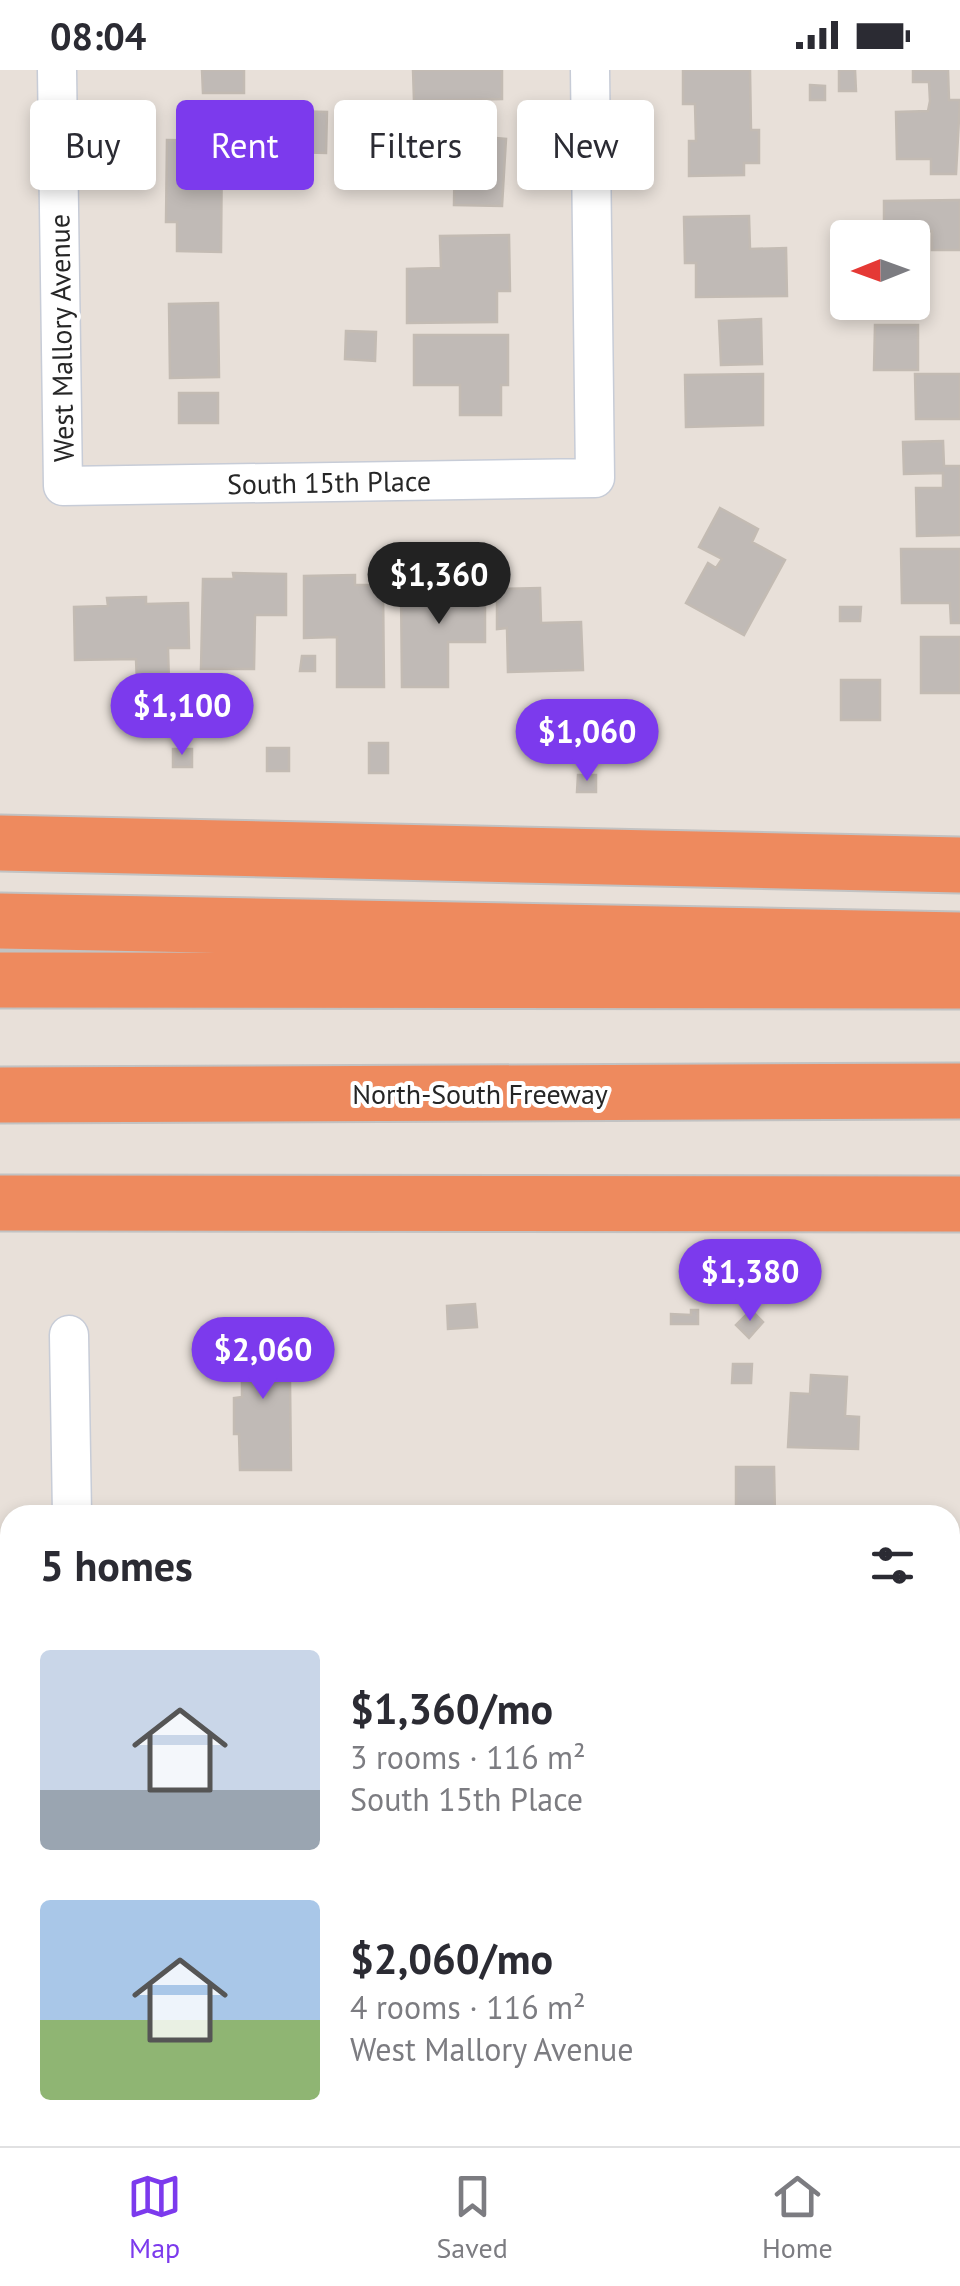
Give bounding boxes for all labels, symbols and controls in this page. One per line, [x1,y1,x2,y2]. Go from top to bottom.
text: 08:04 [50,11,146,60]
chip: Buy [30,100,156,190]
chip: Rent [176,100,314,190]
chip: Filters [334,100,497,190]
chip: New [517,100,654,190]
street label: West Mallory Avenue [40,214,82,462]
north arrow [830,220,930,320]
map controls [830,220,930,320]
street label: South 15th Place [227,462,431,502]
pin: $1,360 [358,542,520,627]
text: $1,360 [390,553,488,595]
pin: $1,100 [101,673,263,758]
text: $1,100 [133,684,231,726]
pin: $1,060 [506,699,668,784]
text: $1,060 [538,710,636,752]
street label: North-South Freeway [352,1075,608,1112]
pin: $1,380 [669,1239,831,1324]
text: $1,380 [701,1250,799,1292]
pin: $2,060 [182,1317,344,1402]
text: $2,060 [214,1328,312,1370]
text: 5 homes [40,1538,193,1593]
icon: filters [865,1538,920,1593]
text: $1,360/mo [350,1681,553,1736]
icon: home [120,1690,240,1810]
text: 3 rooms · 116 m² [350,1736,586,1778]
text: South 15th Place [350,1778,583,1820]
text: $2,060/mo [350,1931,553,1986]
icon: home [120,1940,240,2060]
text: 4 rooms · 116 m² [350,1986,586,2028]
text: West Mallory Avenue [350,2028,633,2070]
tab: Map [127,2169,182,2266]
tab: Saved [436,2169,508,2266]
tab: Home [762,2169,833,2266]

